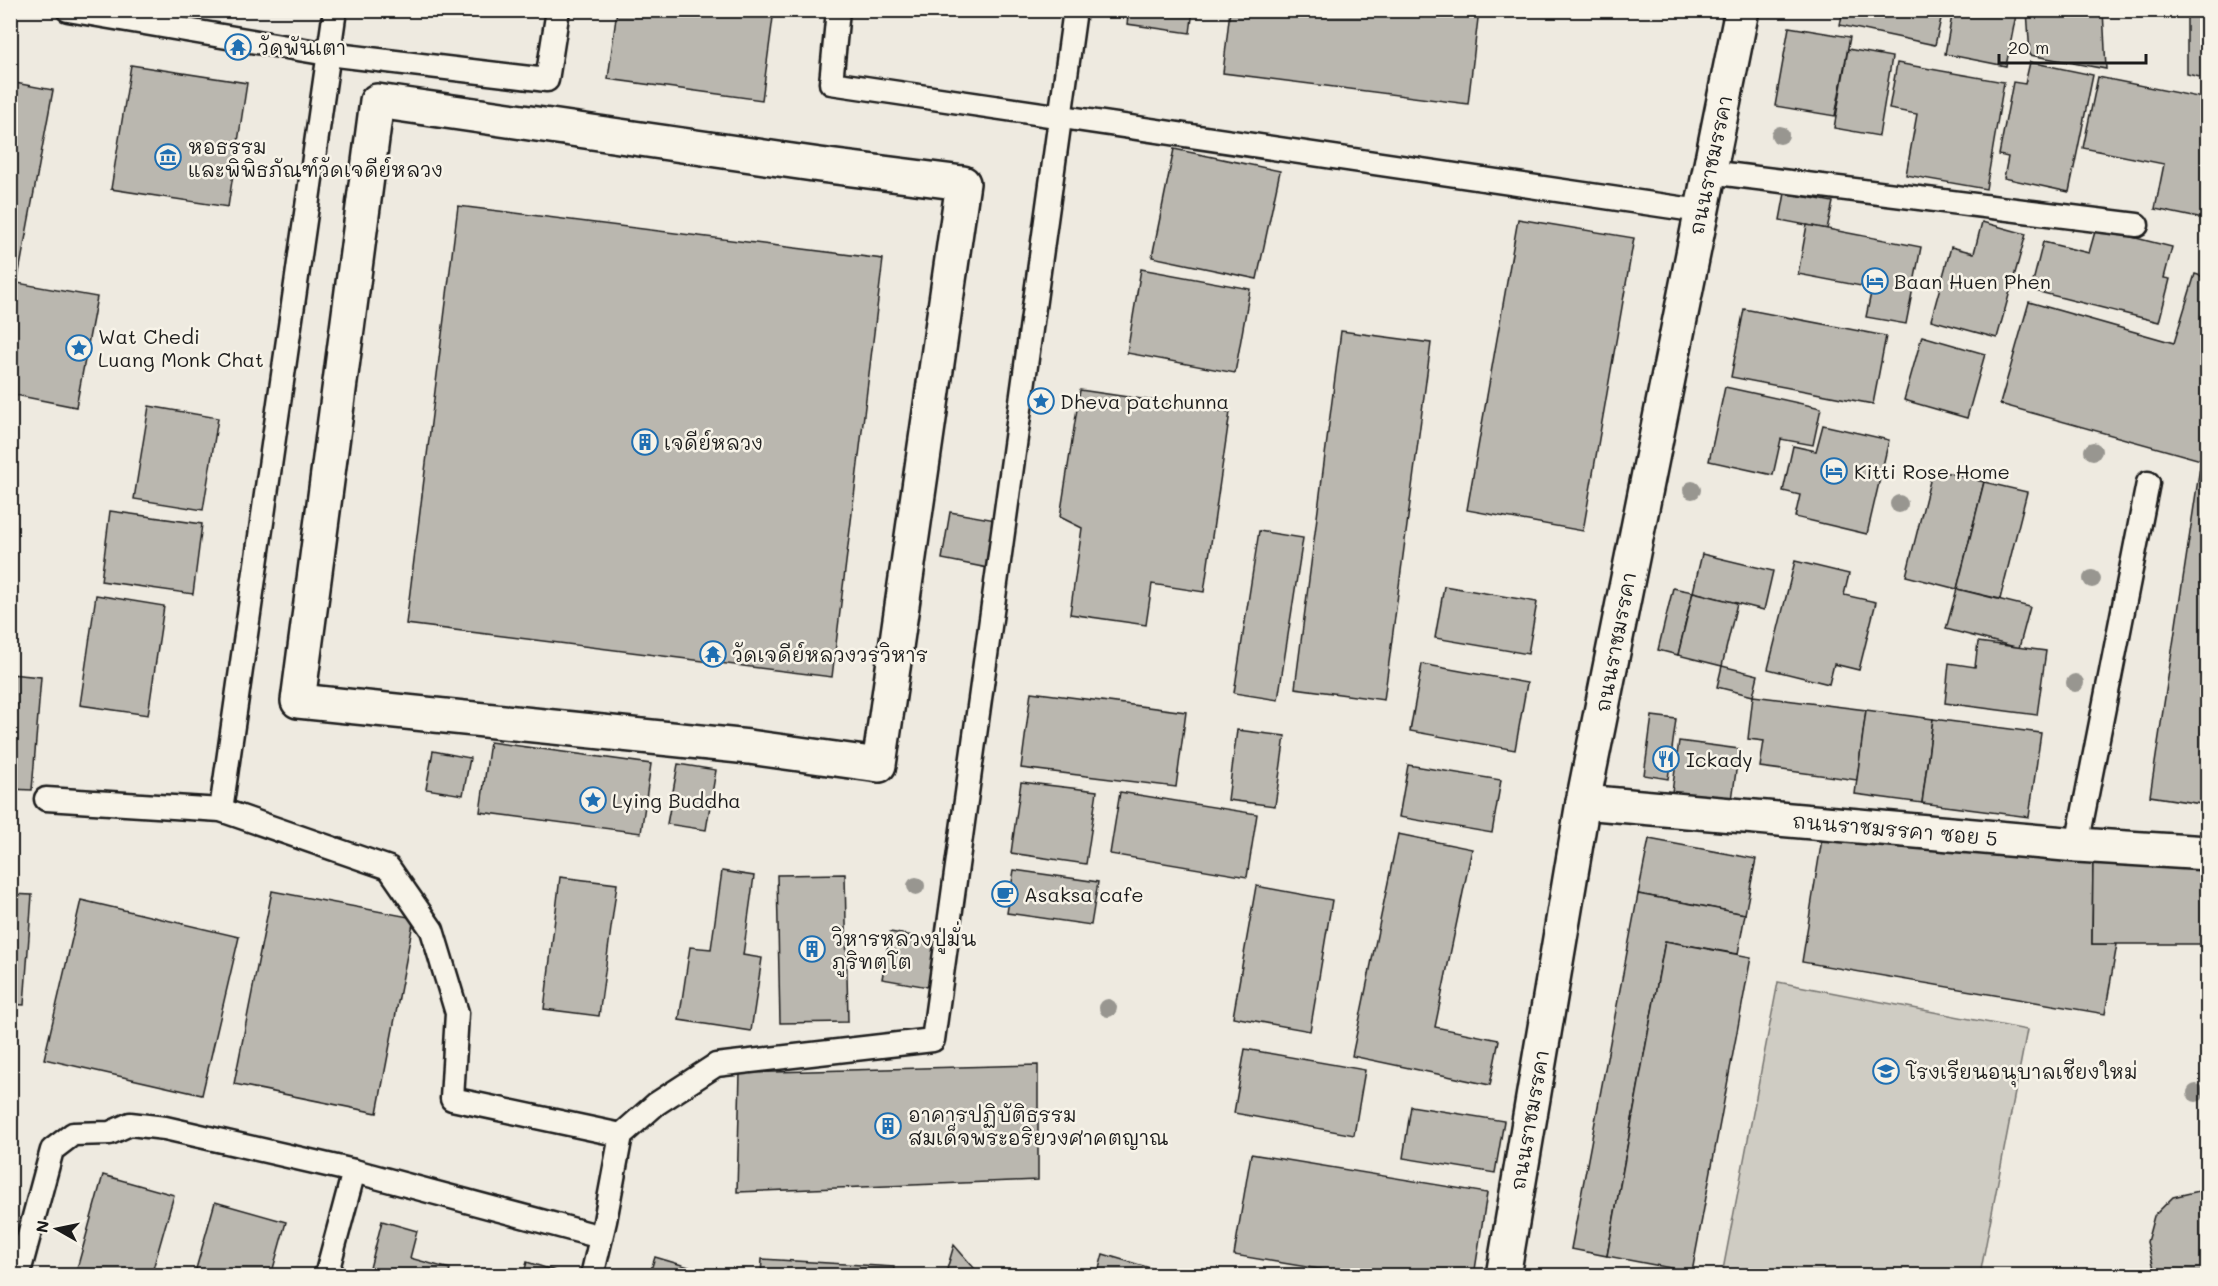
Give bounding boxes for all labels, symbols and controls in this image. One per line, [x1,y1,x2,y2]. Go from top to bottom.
scale bar [1999,27,2146,65]
temple icon: วัดพันเตา [223,32,253,62]
place label: วัดพันเตา [258,34,346,60]
text: 20 m [2008,35,2049,59]
street label: ถนนราชมรรคา [1683,93,1737,237]
place label: หอธรรม และพิพิธภัณฑ์วัดเจดีย์หลวง [188,133,443,182]
museum icon: หอธรรม และพิพิธภัณฑ์วัดเจดีย์หลวง [153,142,183,172]
hotel icon: Baan Huen Phen [1860,266,1890,296]
place label: Baan Huen Phen [1894,268,2051,294]
place label: Wat Chedi Luang Monk Chat [98,323,264,372]
place icon: Wat Chedi Luang Monk Chat [64,333,94,363]
place icon: Dheva patchunna [1026,386,1056,416]
place label: Dheva patchunna [1060,388,1229,414]
building icon: เจดีย์หลวง [630,427,660,457]
place label: เจดีย์หลวง [664,429,763,455]
hotel icon: Kitti Rose Home [1819,456,1849,486]
place label: Kitti Rose Home [1854,458,2010,484]
street label: ถนนราชมรรคา [1589,570,1641,714]
temple icon: วัดเจดีย์หลวงวรวิหาร [698,639,728,669]
place label: วัดเจดีย์หลวงวรวิหาร [732,641,928,667]
restaurant icon: Ickady [1651,744,1681,774]
place label: Ickady [1686,746,1753,772]
place icon: Lying Buddha [578,785,608,815]
place label: Lying Buddha [612,787,741,813]
street label: ถนนราชมรรคา ซอย 5 [1791,807,1999,851]
cafe icon: Asaksa cafe [990,879,1020,909]
place label: Asaksa cafe [1024,881,1144,907]
place label: วิหารหลวงปู่มั่น ภูริทตฺโต [831,921,976,977]
building icon: วิหารหลวงปู่มั่น ภูริทตฺโต [797,934,827,964]
street label: ถนนราชมรรคา [1504,1048,1554,1192]
school or university icon: โรงเรียนอนุบาลเชียงใหม่ [1871,1056,1901,1086]
place label: โรงเรียนอนุบาลเชียงใหม่ [1905,1058,2138,1088]
place label: อาคารปฏิบัติธรรม สมเด็จพระอริยวงศาคตญาณ [908,1101,1169,1150]
building icon: อาคารปฏิบัติธรรม สมเด็จพระอริยวงศาคตญาณ [873,1111,903,1141]
north arrow [27,1199,87,1259]
text: N [30,1219,53,1234]

